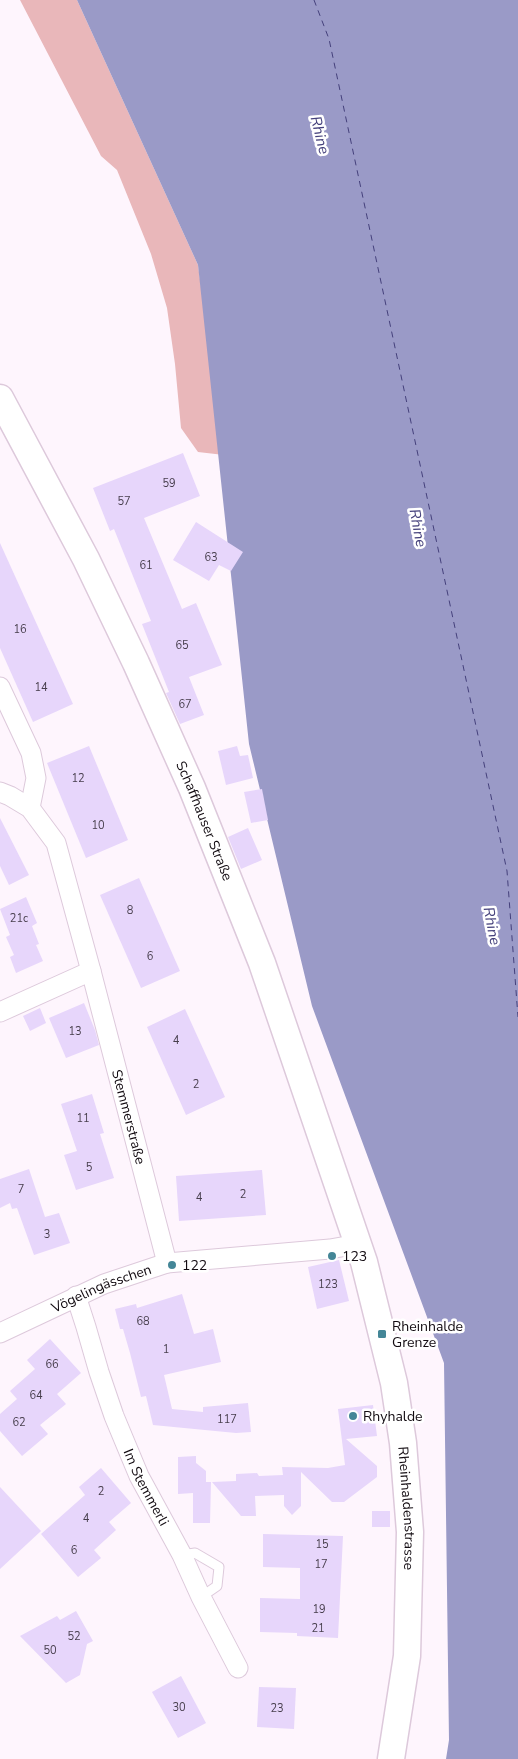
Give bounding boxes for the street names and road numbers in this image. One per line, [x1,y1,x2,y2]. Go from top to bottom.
street label: Schaffhauser Straße [171,758,237,884]
street label: Stemmerstraße [107,1067,150,1166]
street label: Vögelingässchen [47,1260,154,1318]
street label: Im Stemmerli [119,1446,173,1529]
street label: Rheinhaldenstrasse [393,1446,419,1570]

